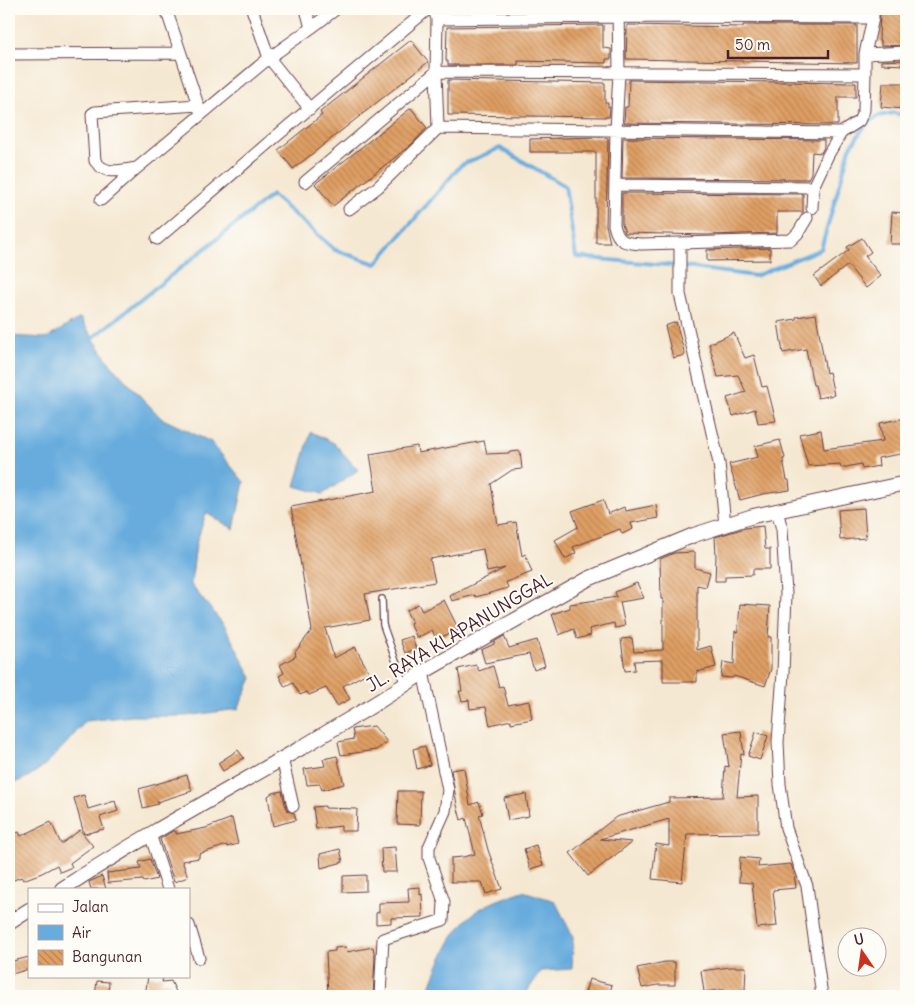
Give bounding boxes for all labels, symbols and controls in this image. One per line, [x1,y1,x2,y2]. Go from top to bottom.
scale bar [728,28,828,60]
text: 50 m [735,35,770,54]
street label: JL. RAYA KLAPANUNGGAL [362,567,557,697]
legend [28,888,190,978]
text: Jalan [72,897,109,916]
text: Air [72,923,91,942]
north arrow [838,928,888,978]
text: U [852,929,866,949]
text: Bangunan [72,947,142,966]

